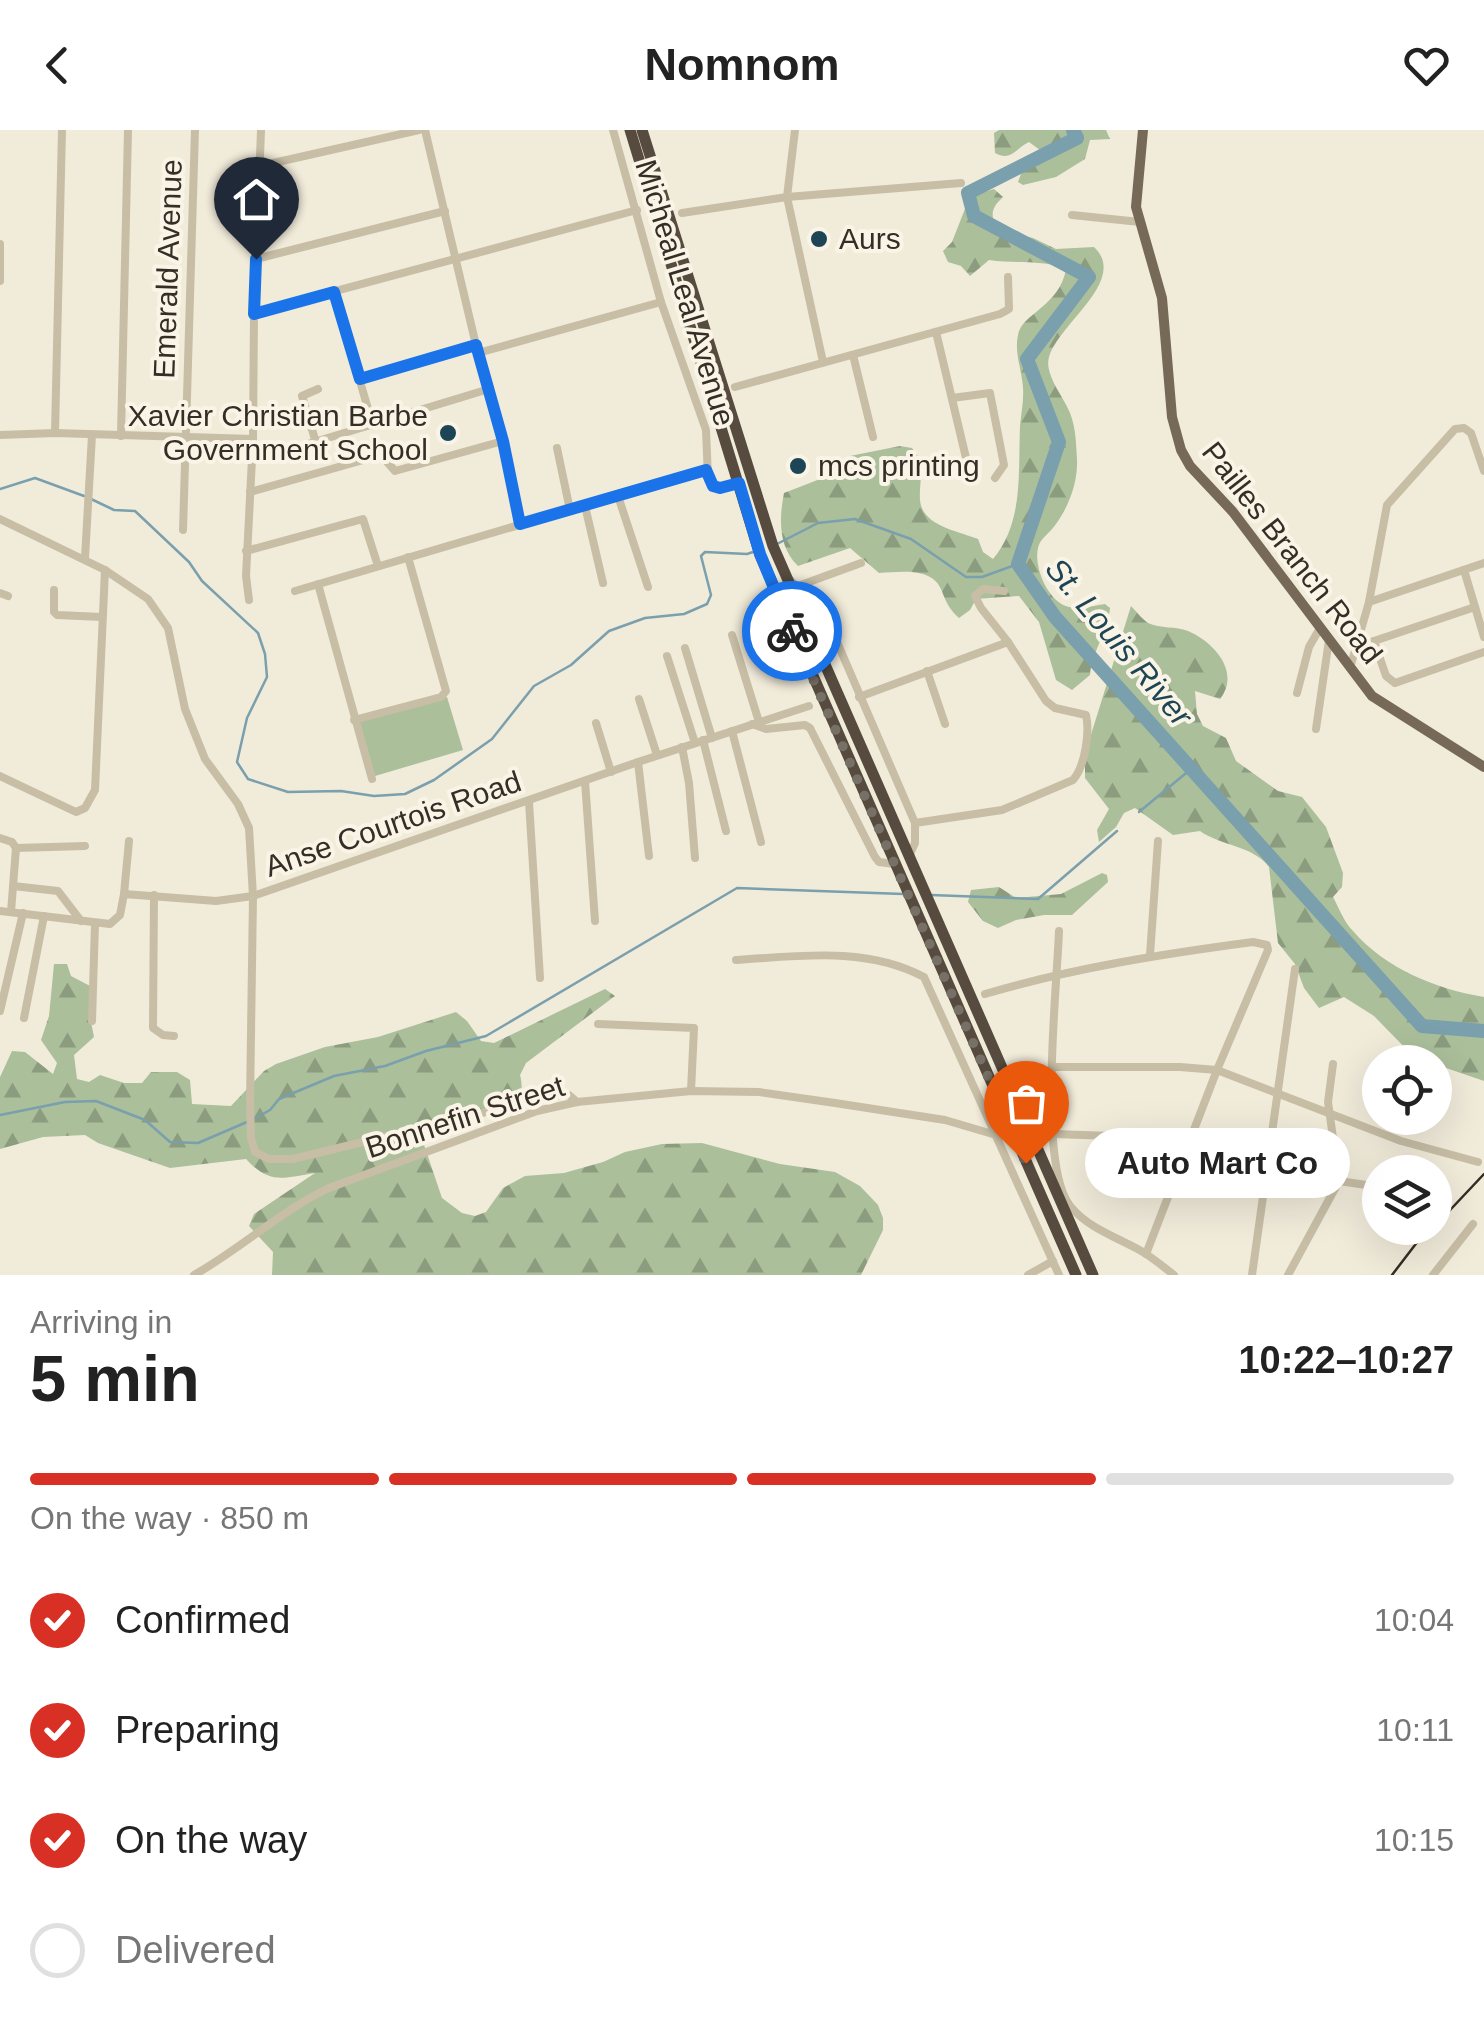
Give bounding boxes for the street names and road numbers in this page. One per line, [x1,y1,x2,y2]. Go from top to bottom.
street label: Micheal Leal Avenue [629,156,742,430]
street label: Emerald Avenue [147,159,188,379]
street label: Pailles Branch Road [1196,435,1389,670]
street label: Anse Courtois Road [261,764,525,883]
street label: Bonnefin Street [361,1069,569,1164]

